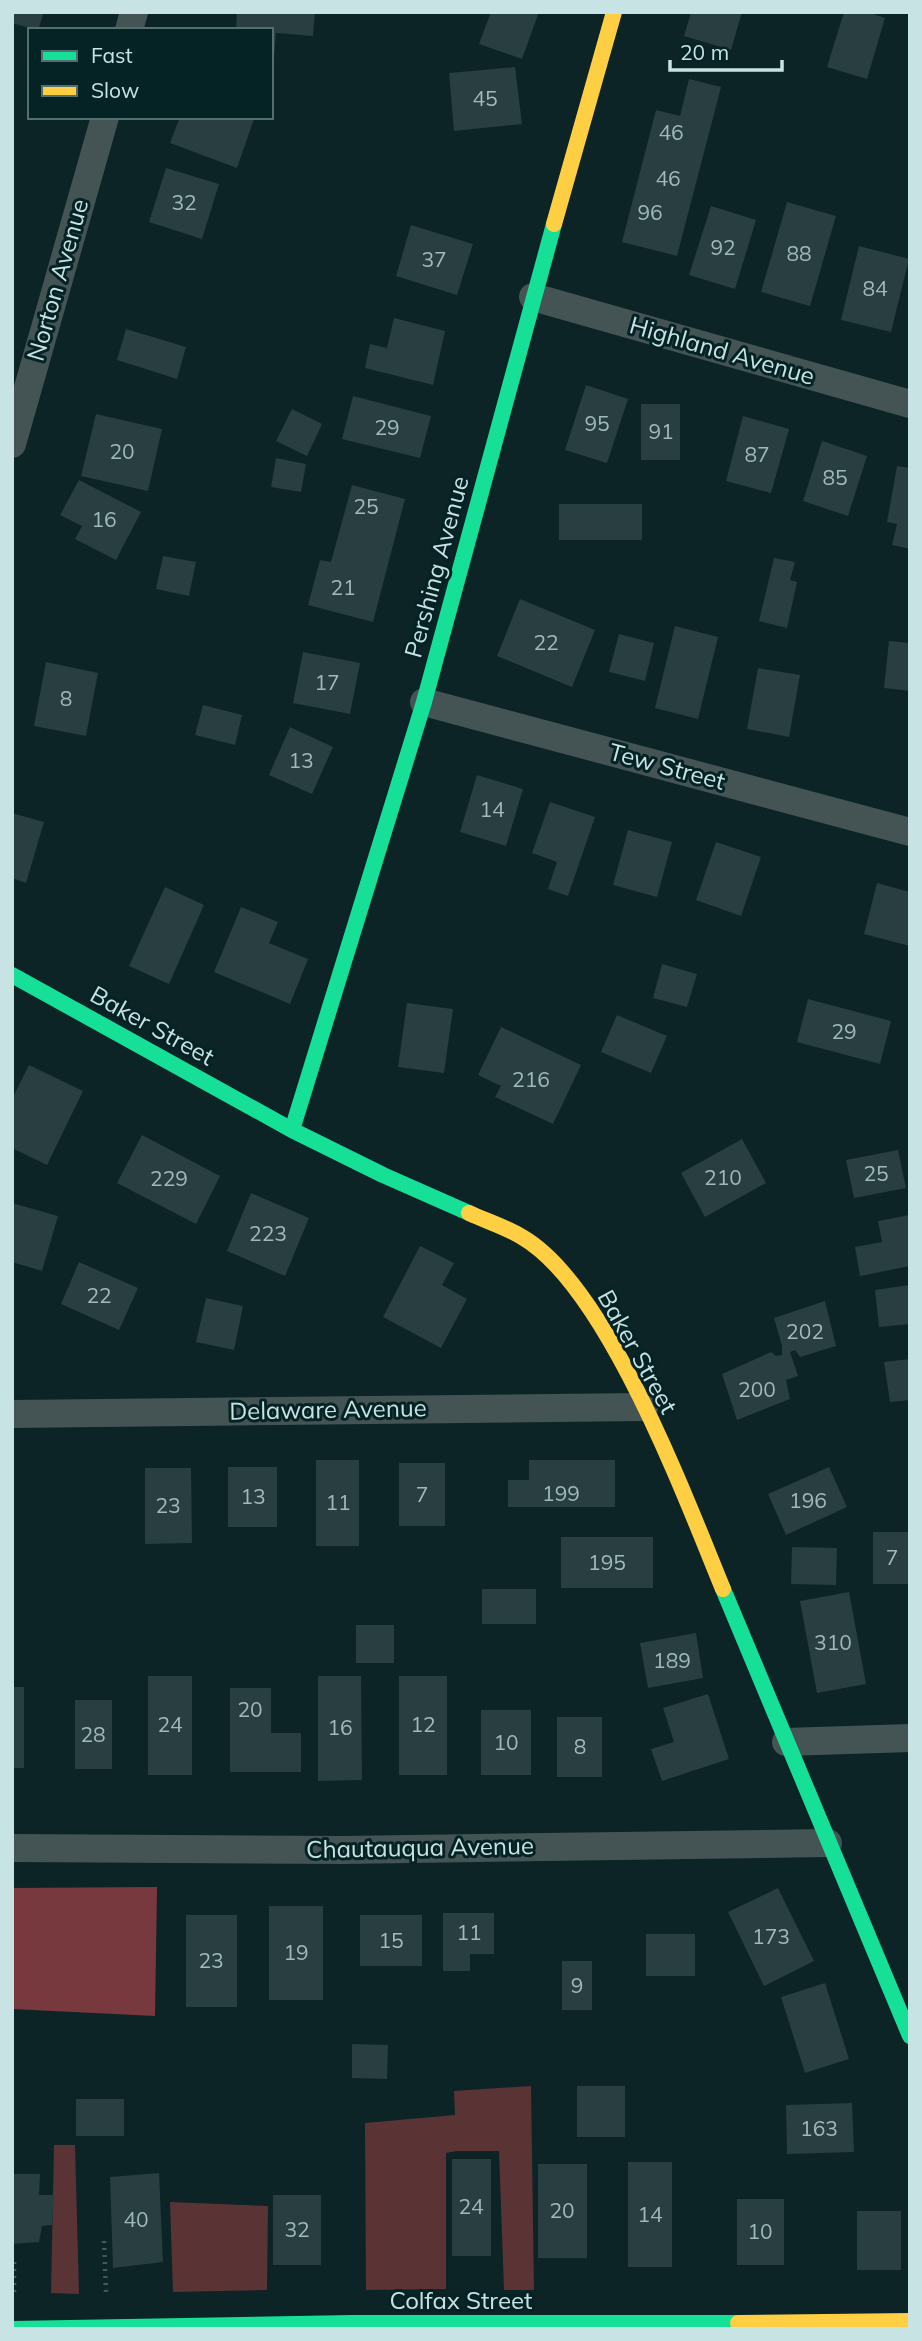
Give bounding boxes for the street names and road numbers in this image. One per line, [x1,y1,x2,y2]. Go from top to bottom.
street label: Norton Avenue [20,195,94,364]
street label: Highland Avenue [626,309,818,391]
street label: Pershing Avenue [397,473,475,661]
street label: Tew Street [606,736,729,796]
street label: Baker Street [85,979,220,1071]
street label: Baker Street [592,1284,684,1419]
street label: Delaware Avenue [229,1392,427,1426]
street label: Chautauqua Avenue [306,1830,534,1864]
street label: Colfax Street [390,2285,532,2315]

